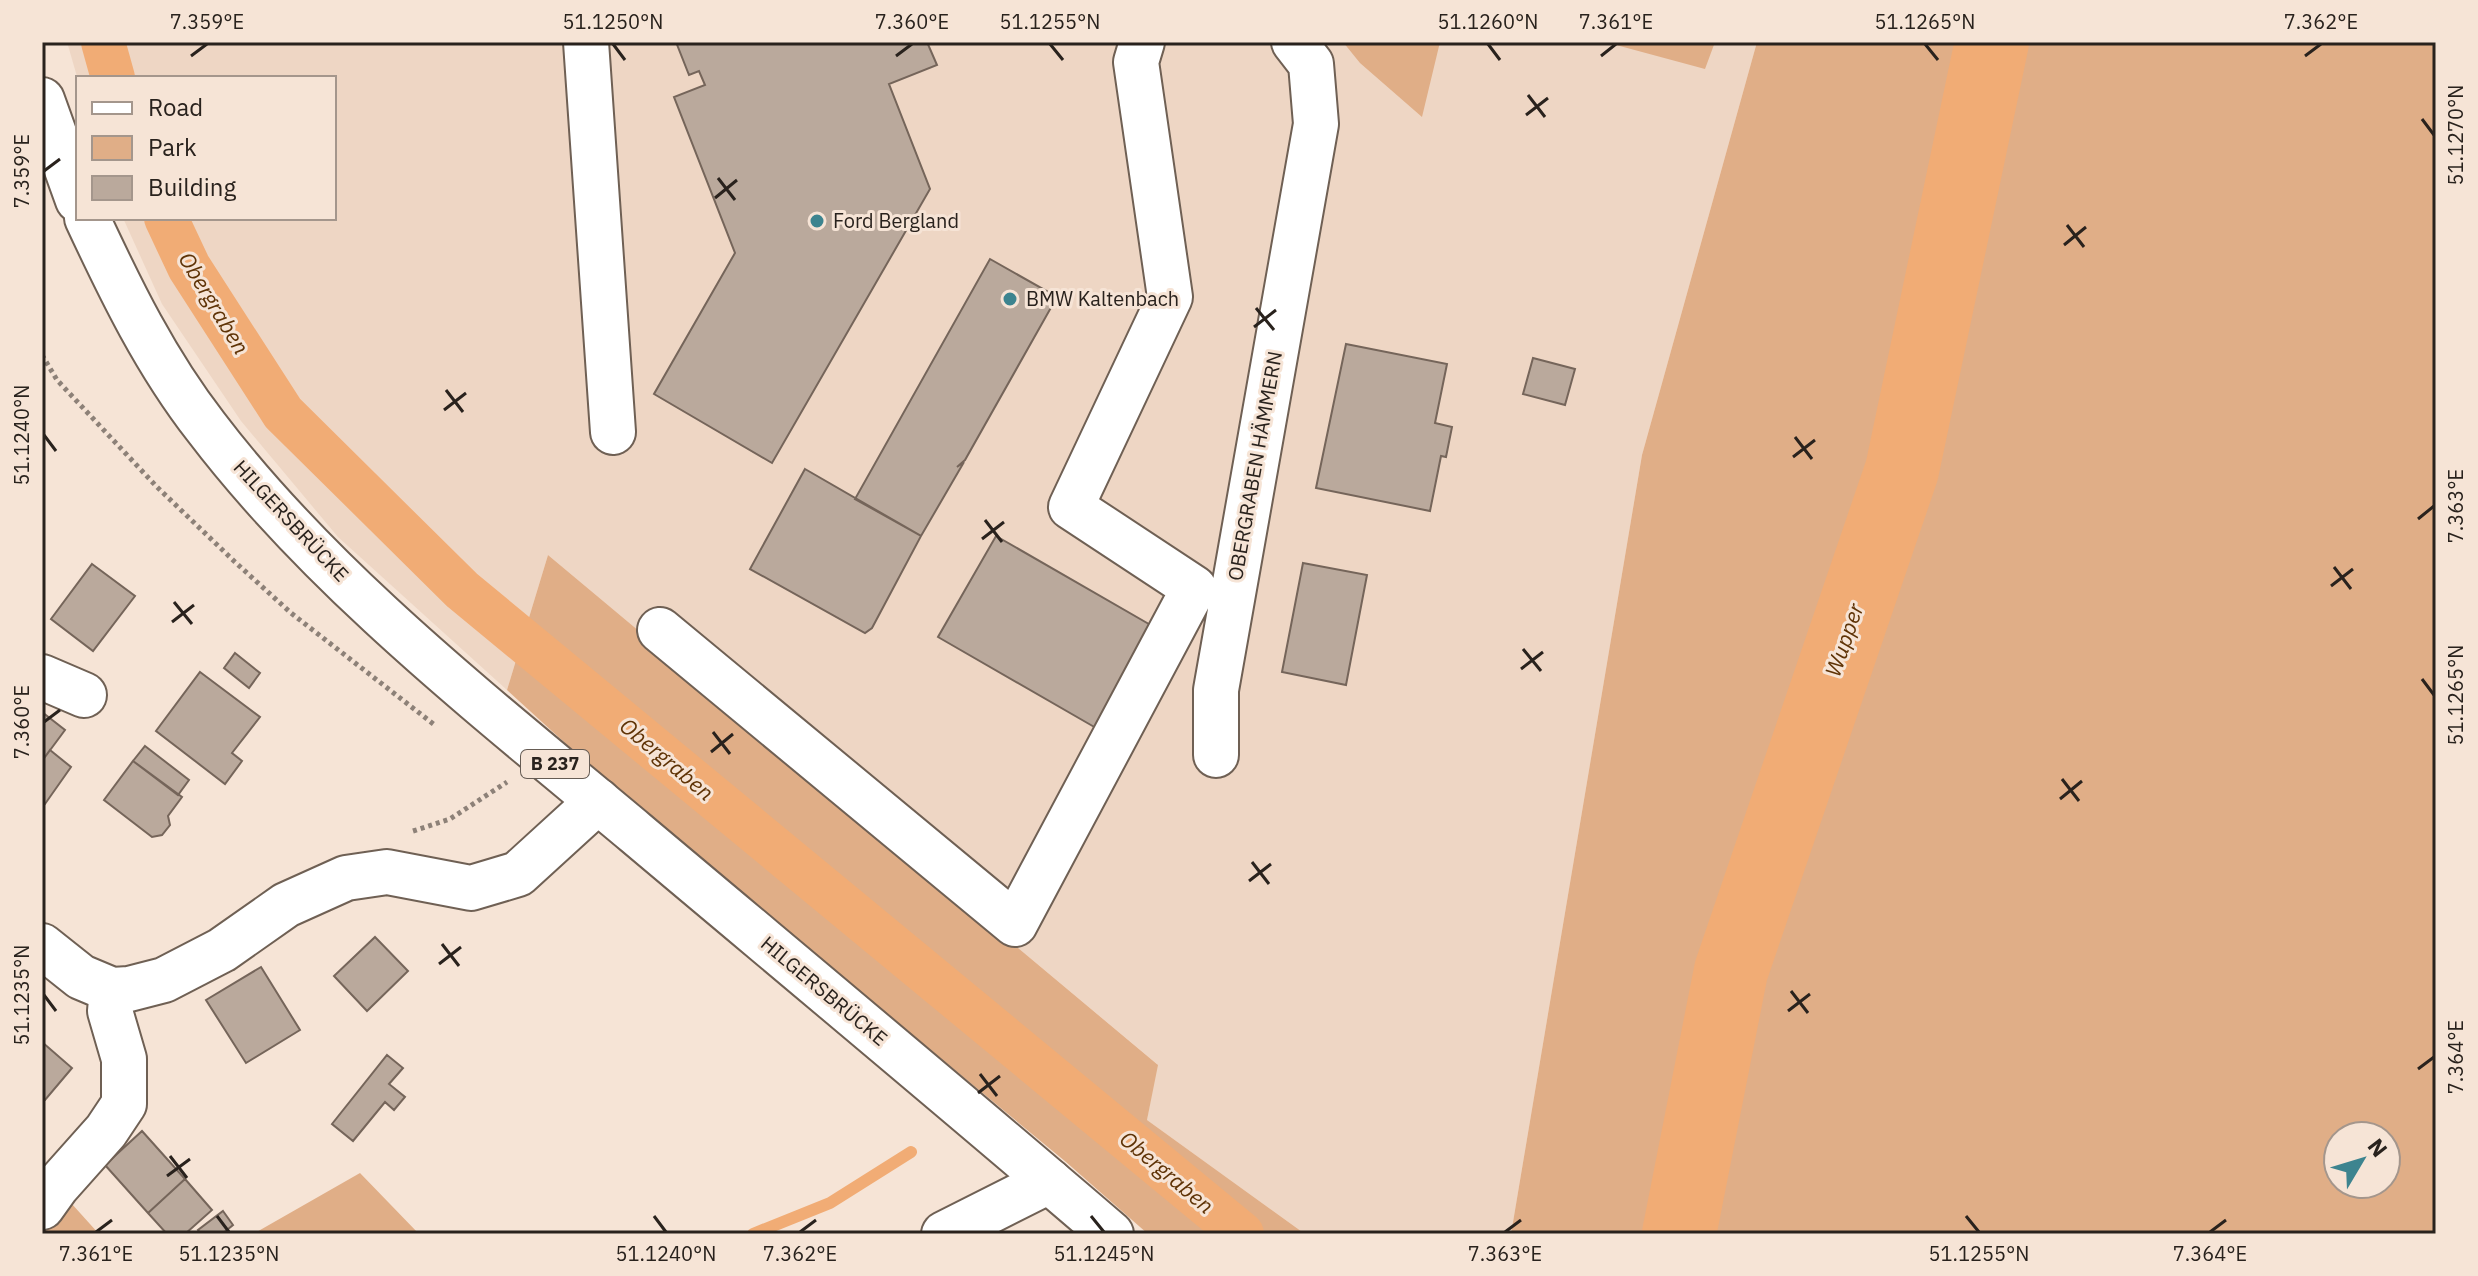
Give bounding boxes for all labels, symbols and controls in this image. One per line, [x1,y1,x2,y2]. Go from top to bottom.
text: 7.359°E [170,8,244,35]
text: 51.1250°N [563,8,663,35]
text: 7.360°E [875,8,949,35]
text: 51.1255°N [1000,8,1100,35]
text: 51.1260°N [1438,8,1538,35]
text: 7.361°E [1579,8,1653,35]
text: 51.1265°N [1875,8,1975,35]
text: 7.362°E [2284,8,2358,35]
legend [76,76,336,220]
text: 51.1270°N [2442,85,2469,185]
text: Road [148,91,203,123]
text: Park [148,131,197,163]
text: 7.359°E [8,134,35,208]
text: Building [148,171,236,203]
place label: Ford Bergland [833,207,959,234]
marker: Ford Bergland [808,212,826,230]
water label: Obergraben [173,246,256,359]
place label: BMW Kaltenbach [1026,285,1179,312]
marker: BMW Kaltenbach [1001,290,1019,308]
street label: OBERGRABEN HÄMMERN [1221,349,1288,583]
text: 51.1240°N [8,385,35,485]
street label: HILGERSBRÜCKE [228,454,355,587]
text: 7.363°E [2442,469,2469,543]
water label: Wupper [1818,598,1870,680]
text: 51.1265°N [2442,645,2469,745]
text: 7.360°E [8,685,35,759]
water label: Obergraben [614,711,720,806]
road number: B 237 [521,750,589,778]
street label: HILGERSBRÜCKE [755,930,893,1052]
text: 51.1235°N [8,945,35,1045]
text: 7.364°E [2442,1020,2469,1094]
north arrow [2322,1120,2402,1200]
water label: Obergraben [1114,1124,1220,1219]
text: N [2362,1132,2394,1163]
text: 7.361°E [59,1240,133,1267]
text: 51.1235°N [179,1240,279,1267]
text: 51.1240°N [616,1240,716,1267]
text: 7.362°E [763,1240,837,1267]
text: 51.1245°N [1054,1240,1154,1267]
text: 7.363°E [1468,1240,1542,1267]
text: 51.1255°N [1929,1240,2029,1267]
text: 7.364°E [2173,1240,2247,1267]

